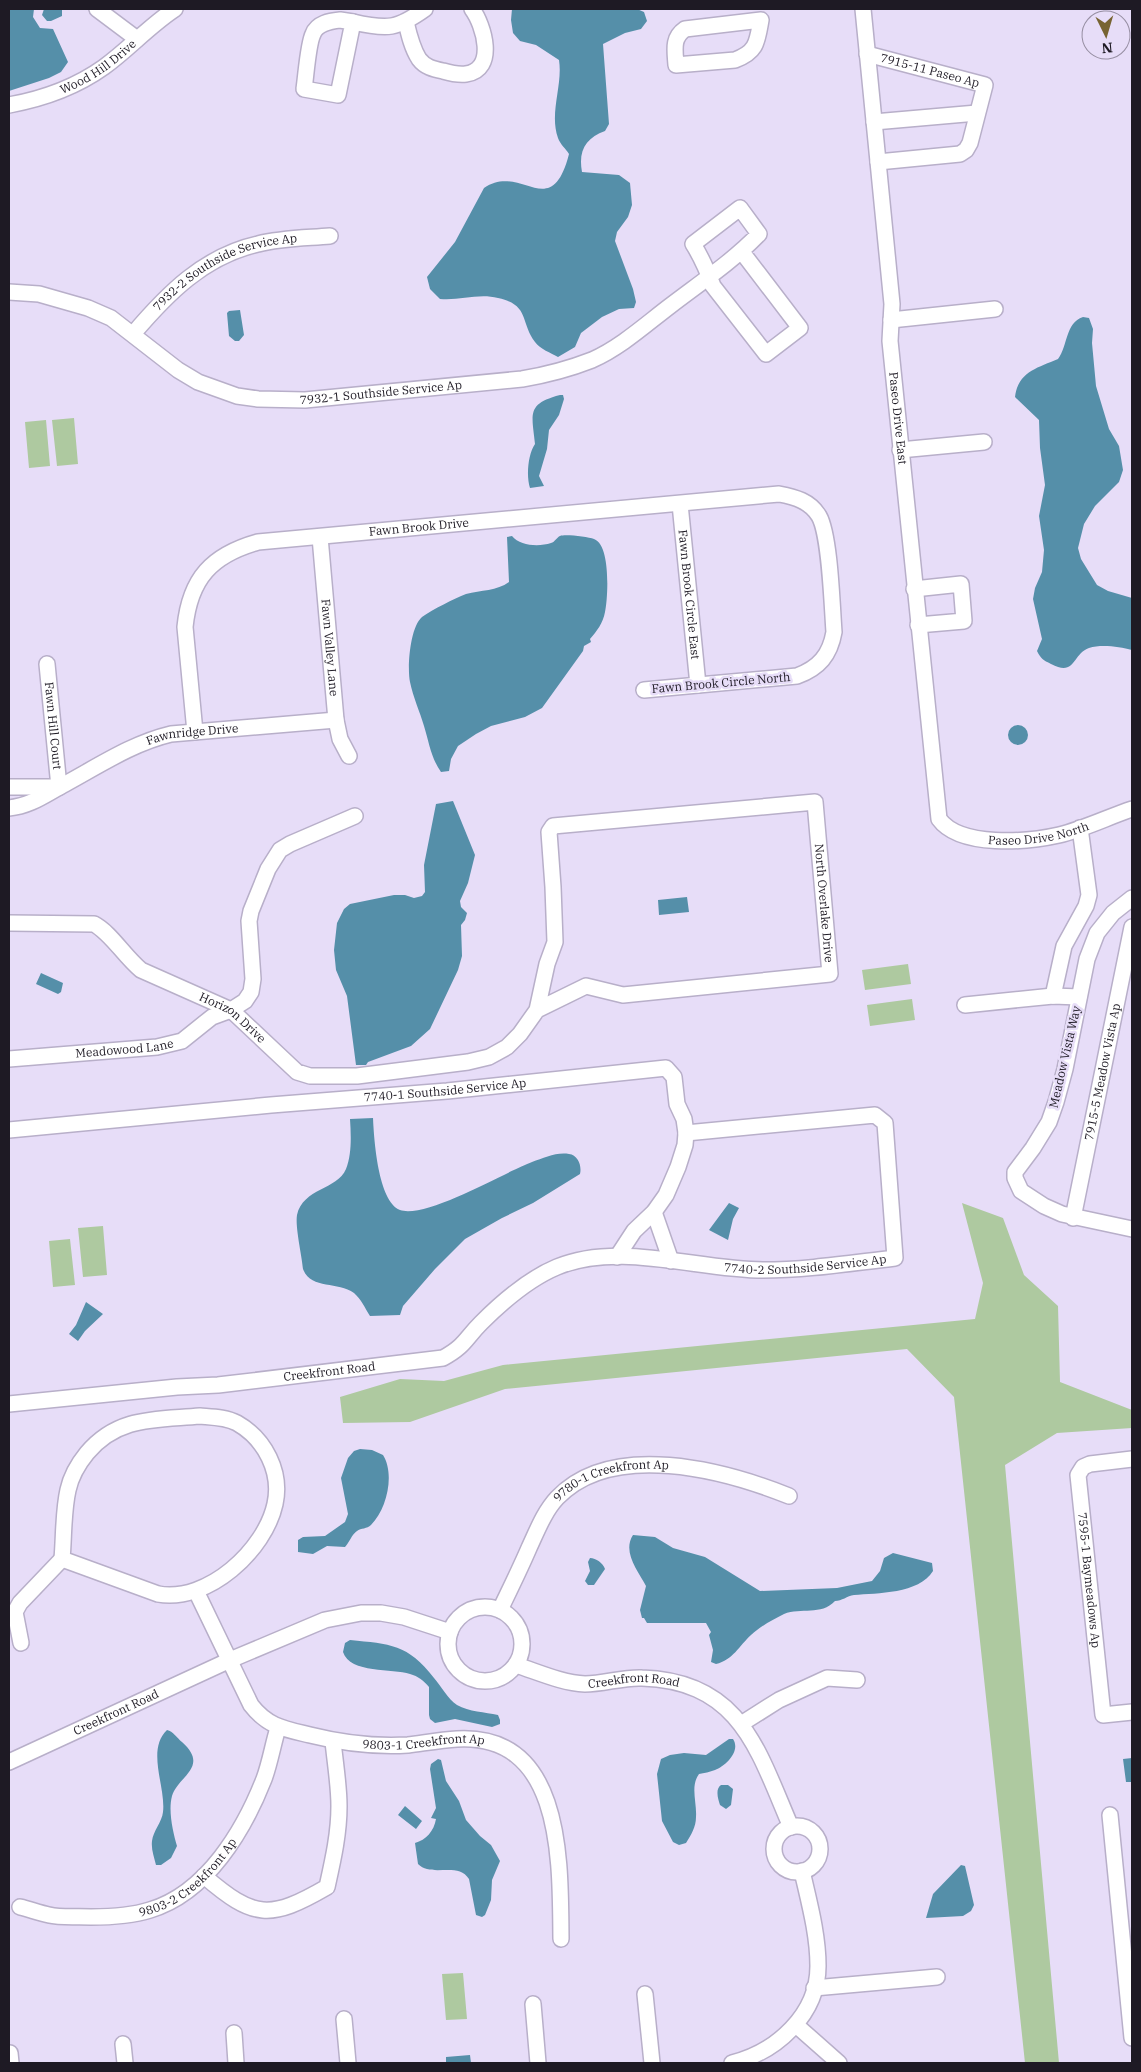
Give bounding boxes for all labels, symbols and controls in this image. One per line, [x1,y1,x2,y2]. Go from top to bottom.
north arrow [1081,10,1131,60]
street label: Wood Hill Drive [58,36,139,97]
text: N [1101,39,1113,57]
street label: 7915-11 Paseo Ap [879,50,981,90]
street label: 7932-2 Southside Service Ap [150,230,298,314]
street label: Paseo Drive East [886,371,911,465]
street label: 7932-1 Southside Service Ap [299,377,462,407]
street label: Fawn Brook Drive [368,515,470,539]
street label: Fawn Brook Circle East [676,529,703,660]
street label: Fawn Valley Lane [318,598,342,697]
street label: Fawn Brook Circle North [651,669,791,696]
street label: Fawn Hill Court [42,681,65,770]
street label: Fawnridge Drive [144,720,239,748]
street label: Paseo Drive North [988,818,1091,848]
street label: North Overlake Drive [812,843,837,963]
street label: Horizon Drive [197,989,269,1046]
street label: 7915-5 Meadow Vista Ap [1081,1002,1123,1142]
street label: Meadow Vista Way [1045,1004,1084,1109]
street label: Meadowood Lane [75,1035,175,1061]
street label: 7740-1 Southside Service Ap [363,1075,527,1105]
street label: 7740-2 Southside Service Ap [723,1251,887,1277]
street label: Creekfront Road [282,1358,376,1384]
street label: 9780-1 Creekfront Ap [550,1457,669,1505]
street label: 7595-1 Baymeadows Ap [1075,1511,1104,1649]
street label: Creekfront Road [587,1670,681,1691]
street label: Creekfront Road [71,1686,161,1738]
street label: 9803-1 Creekfront Ap [362,1731,486,1753]
street label: 9803-2 Creekfront Ap [137,1835,239,1920]

